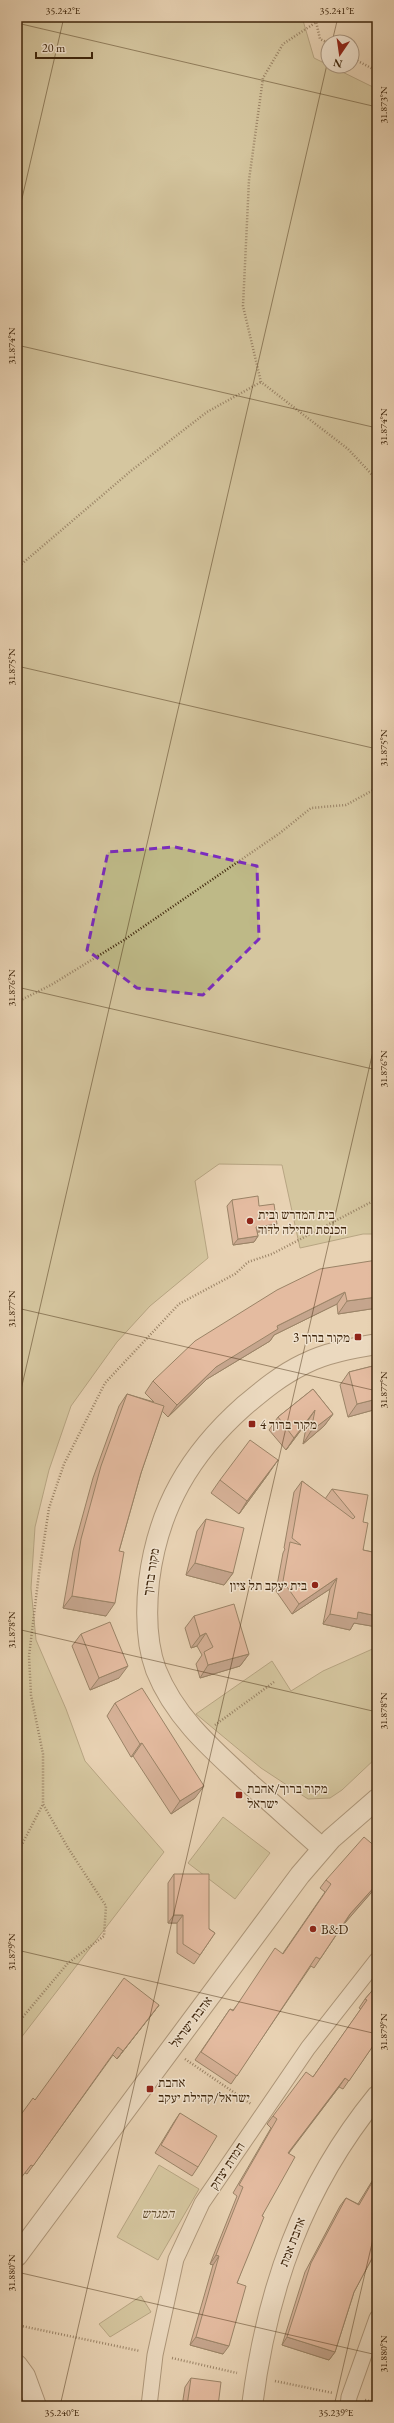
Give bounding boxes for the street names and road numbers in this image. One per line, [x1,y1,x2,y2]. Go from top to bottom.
street label: מקור ברוך [139,1547,163,1597]
street label: אהבת ישראל [166,1992,216,2051]
street label: חמדת יצחק [205,2139,249,2193]
street label: אהבת אמת [275,2215,309,2269]

